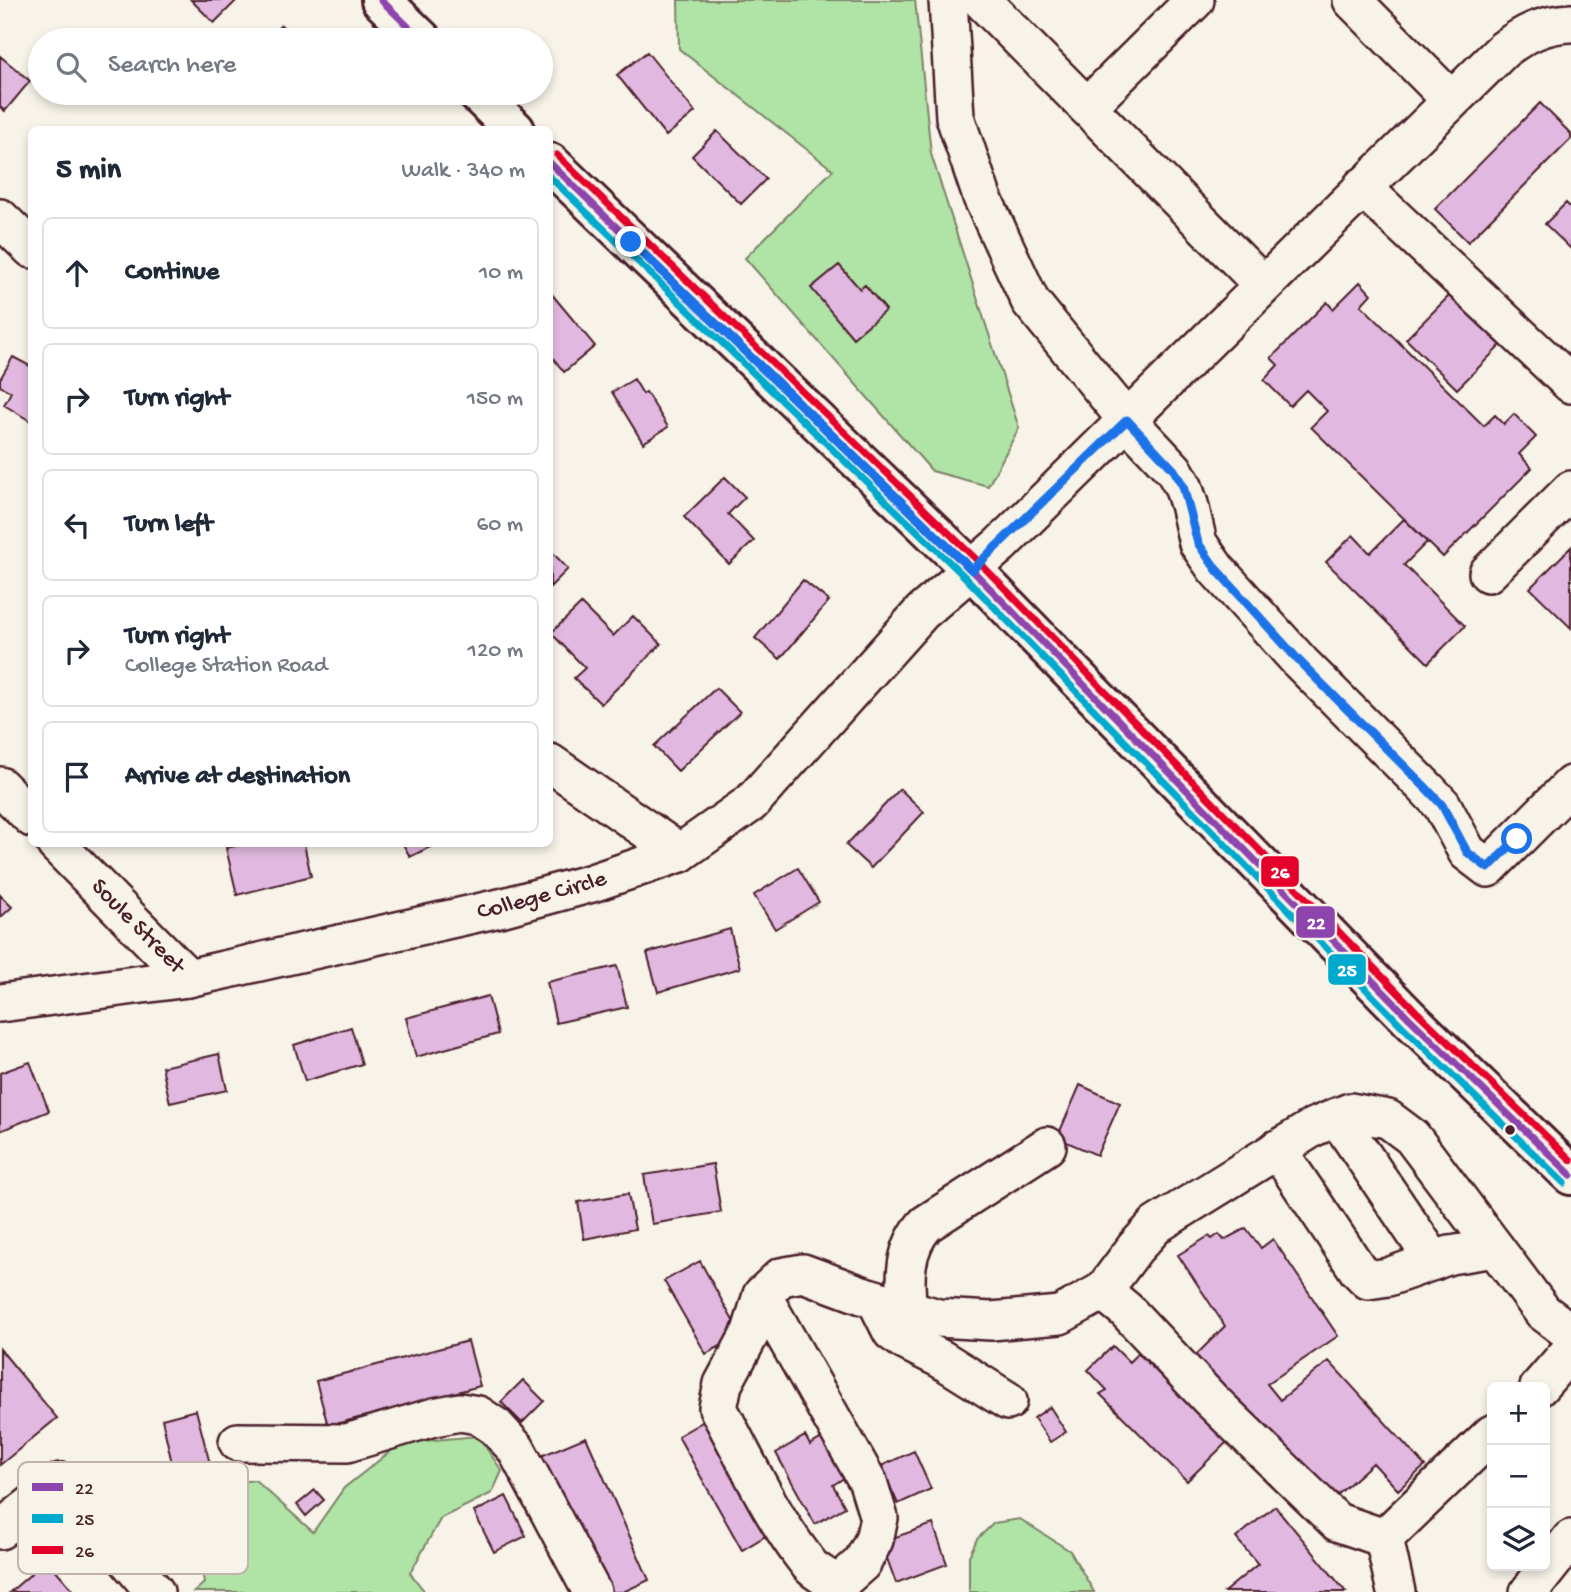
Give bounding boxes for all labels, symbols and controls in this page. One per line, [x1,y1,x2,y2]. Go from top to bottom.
search box [28,28,553,105]
icon: search [52,48,90,86]
text: Search here [108,51,236,82]
text: 5 min [56,154,121,189]
text: Walk · 340 m [402,158,525,185]
route end [615,226,646,257]
icon: ahead [58,254,96,292]
text: Continue [125,258,219,289]
text: 10 m [479,260,523,287]
icon: right [58,380,96,418]
text: Turn right [125,384,229,415]
text: 150 m [467,386,523,413]
icon: left [58,506,96,544]
text: Turn left [125,510,213,541]
text: 60 m [477,512,523,539]
text: Turn right [125,622,229,653]
icon: right [58,632,96,670]
text: 120 m [468,638,523,665]
text: College Station Road [125,653,328,680]
icon: arrive [58,758,96,796]
text: Arrive at destination [125,762,350,793]
route start [1501,823,1532,854]
line badge: 26 [1260,855,1300,888]
text: 26 [1271,863,1290,886]
street label: College Circle [475,864,611,927]
street label: Soule Street [84,873,192,982]
line badge: 22 [1295,905,1336,939]
text: 22 [1307,914,1326,937]
line badge: 25 [1327,953,1367,986]
text: 25 [1337,961,1357,984]
unlabelled marker [1503,1123,1517,1137]
map controls [1487,1382,1550,1571]
button: + [1487,1382,1550,1445]
button: − [1487,1445,1550,1508]
legend [18,1462,248,1574]
text: 22 [75,1479,94,1502]
button: layers [1487,1508,1550,1571]
text: 25 [75,1510,94,1533]
text: 26 [75,1542,94,1565]

